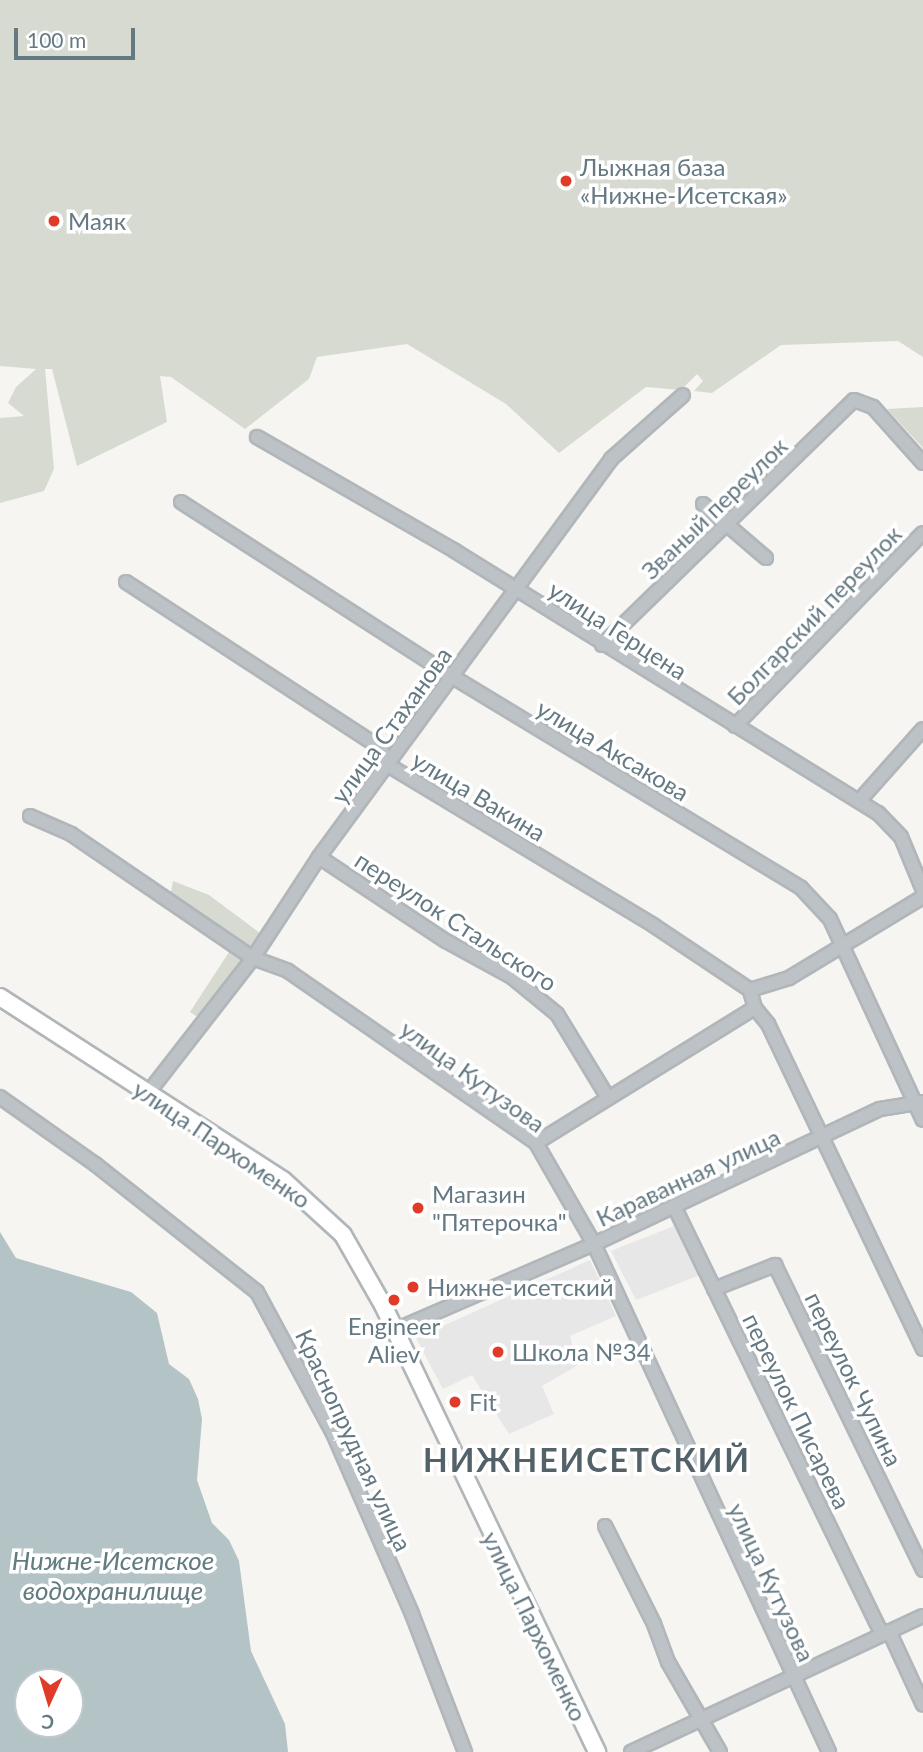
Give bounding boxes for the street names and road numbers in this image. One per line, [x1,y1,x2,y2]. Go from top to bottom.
street label: Званый переулок [635,431,793,585]
street label: Болгарский переулок [721,519,907,711]
street label: улица Герцена [543,575,693,685]
street label: улица Стаханова [325,641,457,809]
street label: улица Аксакова [532,693,694,807]
street label: улица Вакина [407,745,551,847]
street label: переулок Стальского [350,845,562,997]
street label: улица Кутузова [395,1014,551,1138]
street label: улица Пархоменко [128,1074,316,1214]
street label: Караванная улица [591,1122,785,1232]
street label: переулок Чупина [799,1287,909,1471]
street label: переулок Писарева [737,1308,857,1514]
street label: Краснопрудная улица [290,1324,418,1556]
street label: улица Кутузова [723,1498,821,1666]
street label: улица Пархоменко [477,1526,593,1726]

